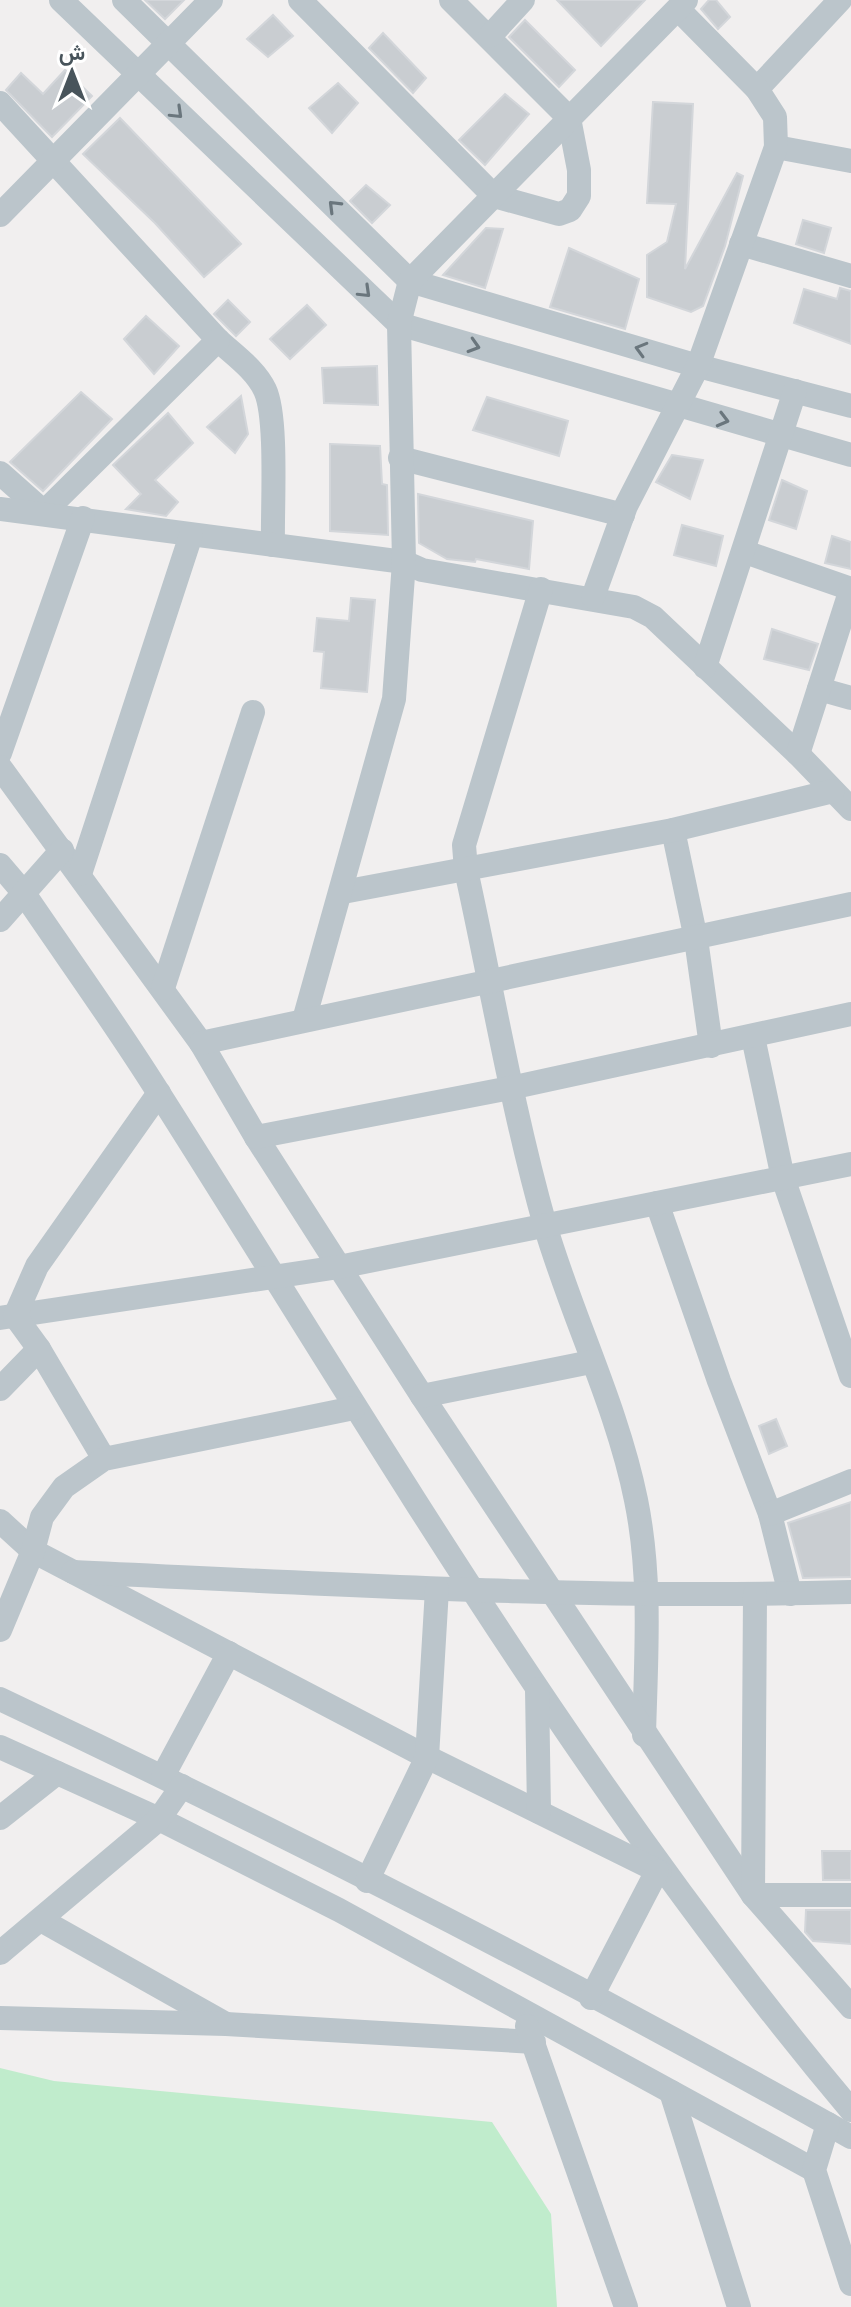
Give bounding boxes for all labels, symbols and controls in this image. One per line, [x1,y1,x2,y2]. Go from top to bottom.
north arrow [32,32,112,112]
text: ش [59,38,85,66]
one-way arrow [168,104,182,118]
one-way arrow [329,201,343,216]
one-way arrow [356,283,370,297]
one-way arrow [466,337,480,353]
one-way arrow [634,342,648,358]
one-way arrow [716,410,730,427]

